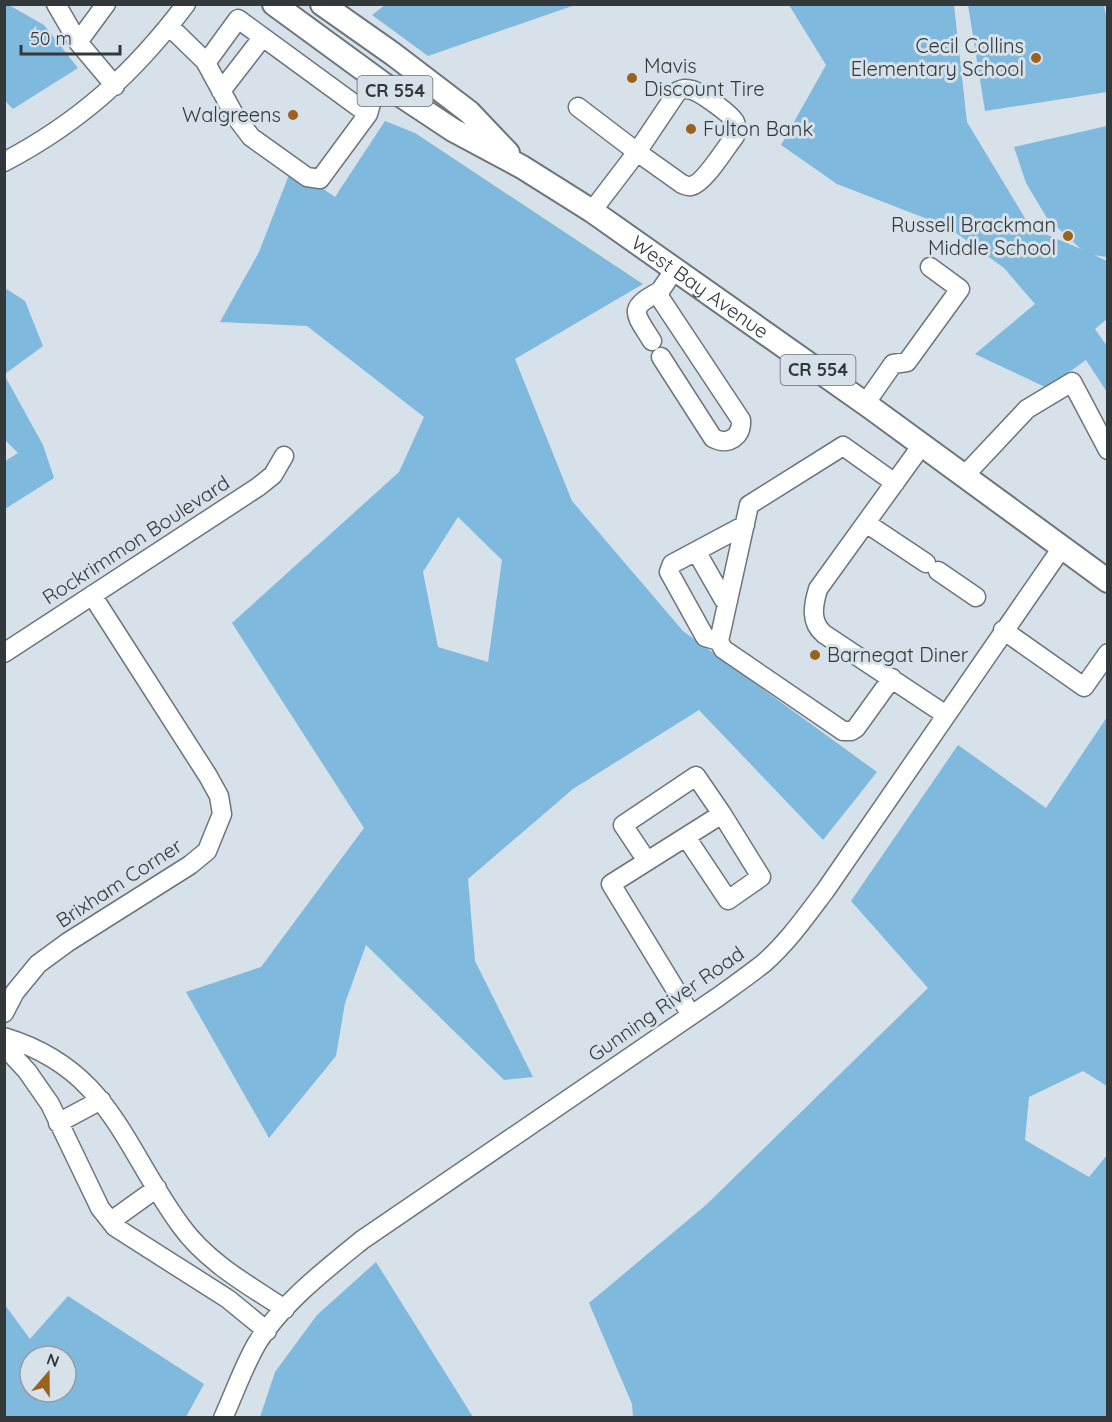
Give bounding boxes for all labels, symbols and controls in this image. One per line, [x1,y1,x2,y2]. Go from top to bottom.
scale bar [21,18,120,56]
text: 50 m [30,27,72,50]
place label: Cecil Collins Elementary School [851,33,1024,81]
marker: Cecil Collins Elementary School [1029,51,1043,65]
place label: Mavis Discount Tire [644,53,765,101]
marker: Mavis Discount Tire [625,71,639,85]
road number: CR 554 [358,76,432,106]
place label: Walgreens [182,102,281,127]
marker: Walgreens [286,108,300,122]
place label: Fulton Bank [703,116,813,141]
marker: Fulton Bank [684,122,698,136]
place label: Russell Brackman Middle School [891,212,1056,260]
marker: Russell Brackman Middle School [1061,229,1075,243]
street label: West Bay Avenue [627,230,774,344]
road number: CR 554 [780,355,856,385]
street label: Rockrimmon Boulevard [37,470,234,609]
place label: Barnegat Diner [827,642,969,667]
marker: Barnegat Diner [808,648,822,662]
street label: Brixham Corner [51,832,187,933]
street label: Gunning River Road [583,940,748,1067]
north arrow [18,1344,78,1404]
text: N [44,1348,62,1371]

